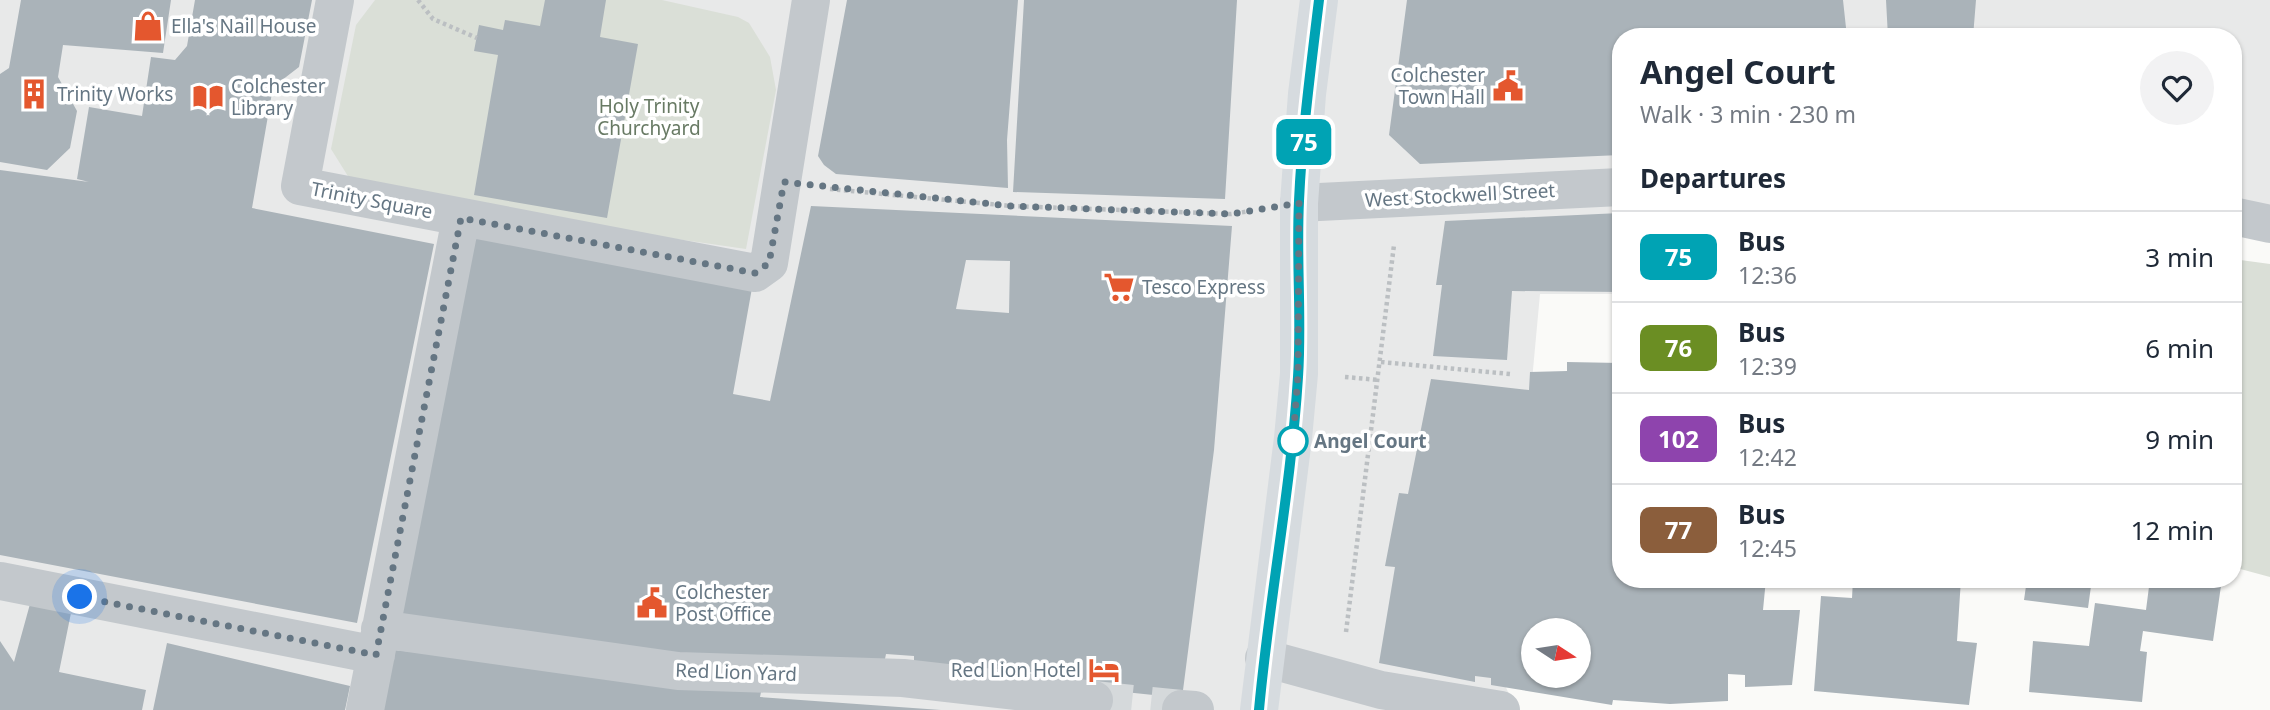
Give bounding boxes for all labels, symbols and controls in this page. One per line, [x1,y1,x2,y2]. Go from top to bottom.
shop icon: Ella's Nail House [131,9,165,43]
place label: Ella's Nail House [171,13,317,39]
text: Angel Court [1640,49,1836,94]
button: heart [2140,51,2214,125]
place label: Colchester Town Hall [1390,62,1485,110]
public building icon: Colchester Town Hall [1491,69,1525,103]
place label: Colchester Library [231,73,326,121]
building icon: Trinity Works [17,77,51,111]
library icon: Colchester Library [191,80,225,114]
place label: Trinity Works [57,81,173,107]
park label: Holy Trinity Churchyard [597,93,701,141]
text: Walk · 3 min · 230 m [1640,98,1856,130]
line badge: 75 [1272,119,1336,165]
text: 75 [1290,125,1318,158]
text: Departures [1640,160,1786,196]
street label: Trinity Square [309,175,435,225]
street label: West Stockwell Street [1364,177,1556,213]
text: Bus [1738,223,1785,259]
text: 3 min [2145,239,2214,275]
text: 75 [1665,240,1692,273]
text: 12:36 [1738,259,1797,291]
supermarket icon: Tesco Express [1102,270,1136,304]
place label: Tesco Express [1142,274,1265,300]
text: Bus [1738,314,1785,350]
text: 6 min [2145,330,2214,366]
text: 76 [1665,331,1692,364]
text: 12:39 [1738,350,1797,382]
text: Bus [1738,405,1785,441]
text: 9 min [2145,421,2214,457]
text: 102 [1658,422,1699,455]
marker: Angel Court [1278,426,1308,456]
place label: Angel Court [1314,428,1427,454]
text: 12:42 [1738,441,1797,473]
text: Bus [1738,496,1785,532]
text: 12 min [2130,512,2214,548]
text: 77 [1665,513,1692,546]
text: 12:45 [1738,532,1797,564]
your location [62,579,97,614]
place label: Colchester Post Office [675,579,772,627]
public building icon: Colchester Post Office [635,586,669,620]
north arrow [1521,618,1591,688]
map controls [1521,618,1591,688]
hotel icon: Red Lion Hotel [1087,653,1121,687]
street label: Red Lion Yard [675,657,797,687]
place label: Red Lion Hotel [951,657,1081,683]

